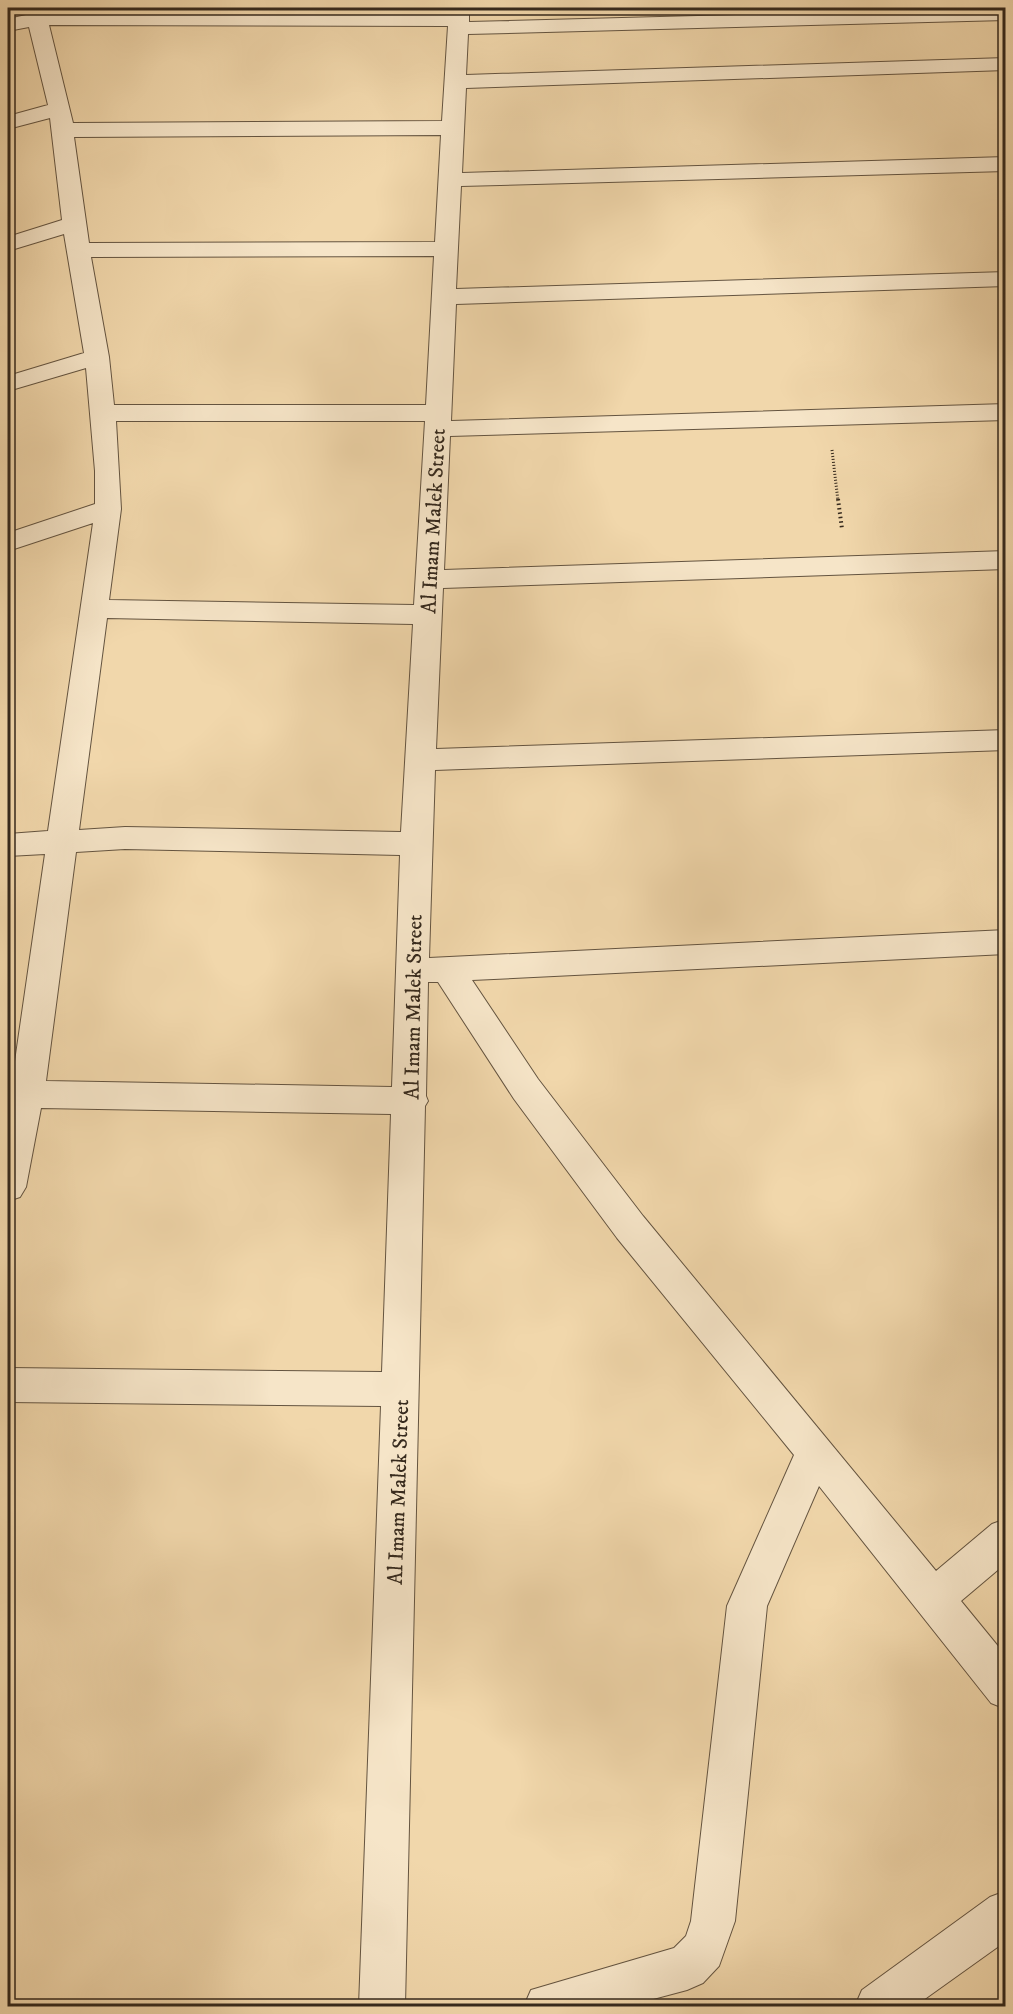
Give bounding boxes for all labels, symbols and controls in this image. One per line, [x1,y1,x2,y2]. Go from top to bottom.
street label: Al Imam Malek Street [416,428,452,614]
street label: Al Imam Malek Street [399,914,429,1100]
street label: Al Imam Malek Street [383,1399,415,1585]

